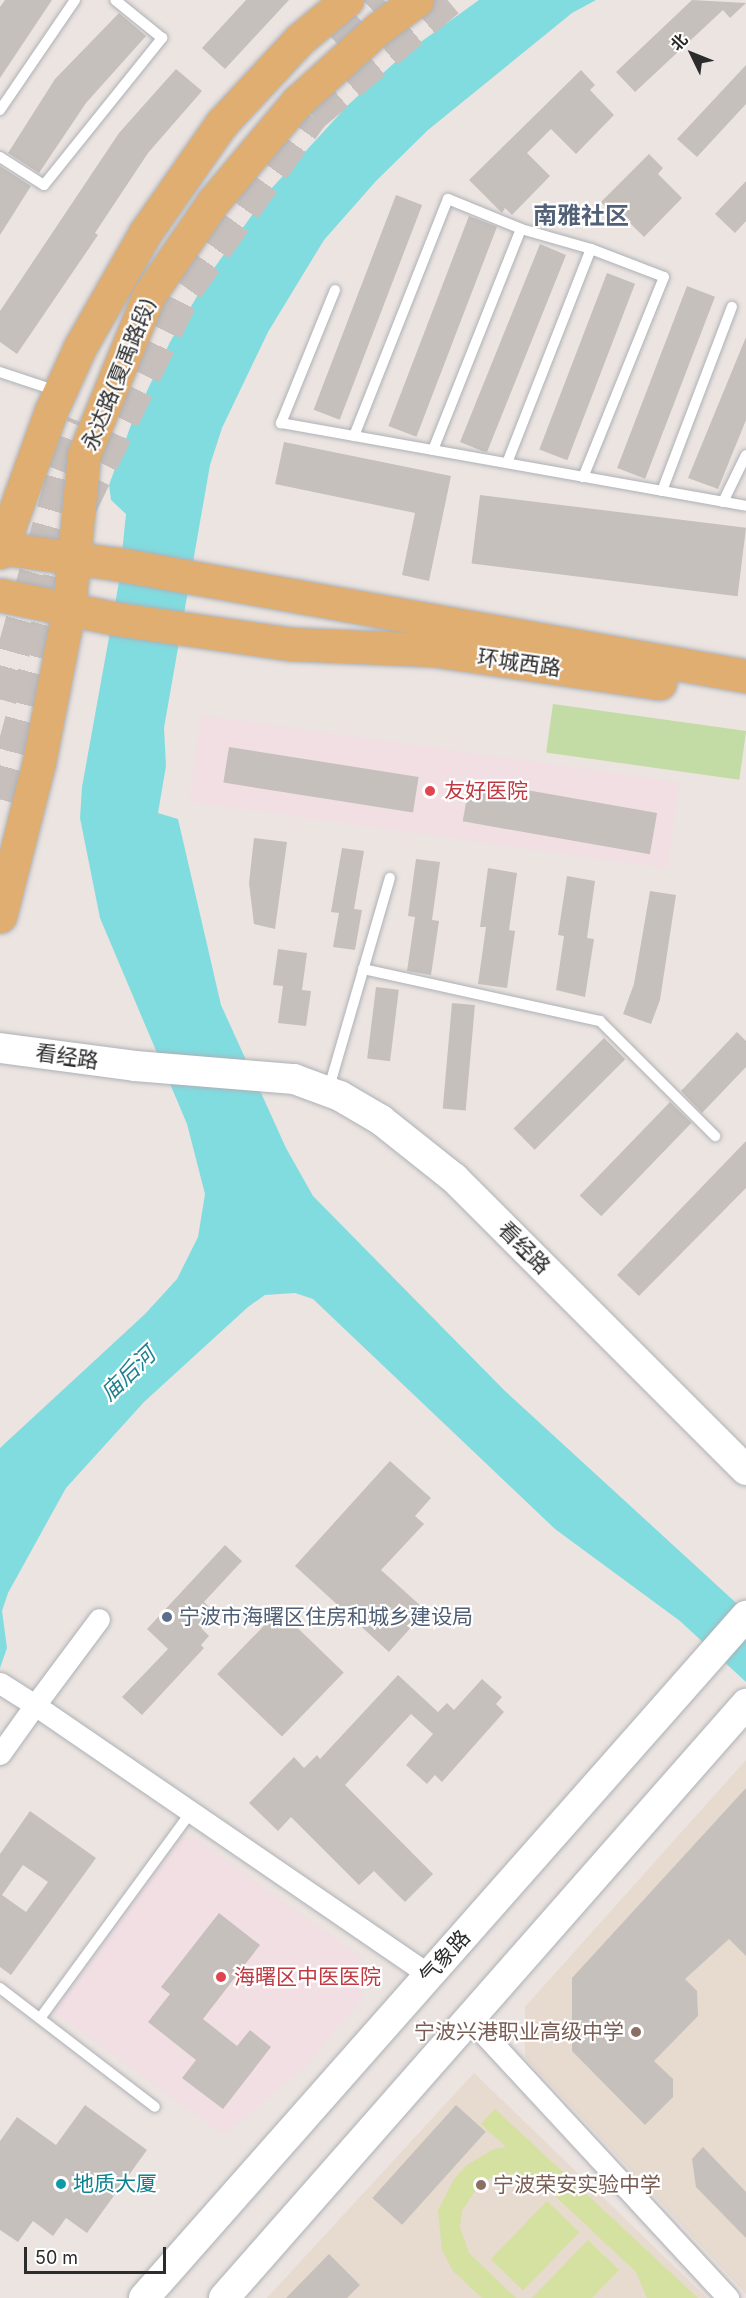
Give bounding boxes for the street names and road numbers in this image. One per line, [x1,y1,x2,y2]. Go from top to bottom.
street label: 永达路(夏禹路段) [77,294,161,454]
street label: 环城西路 [476,645,562,681]
street label: 看经路 [34,1040,100,1074]
street label: 看经路 [493,1217,555,1279]
street label: 气象路 [415,1925,475,1989]

